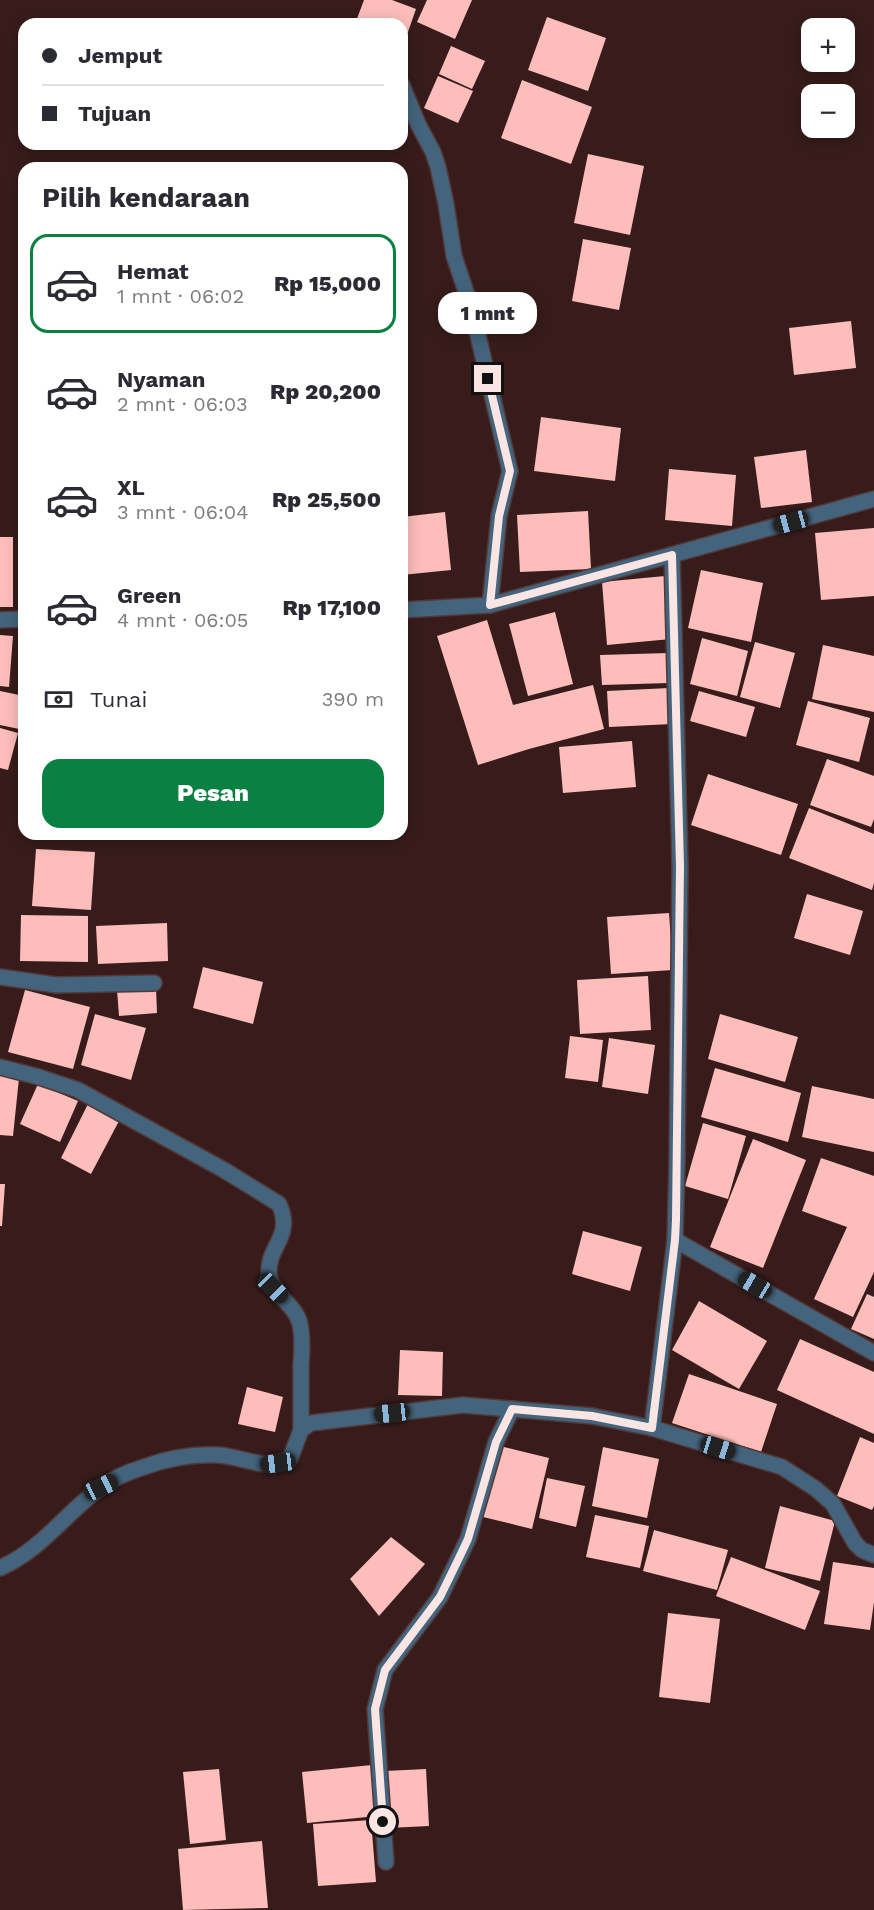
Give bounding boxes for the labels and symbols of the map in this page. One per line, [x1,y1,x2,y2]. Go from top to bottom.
callout: 1 mnt [438,292,538,334]
route end [474,365,501,392]
car [771,509,811,535]
car [735,1268,775,1302]
car [254,1269,292,1307]
car [373,1402,411,1424]
car [698,1434,738,1462]
car [259,1452,297,1474]
car [81,1471,121,1503]
route start [369,1808,396,1835]

